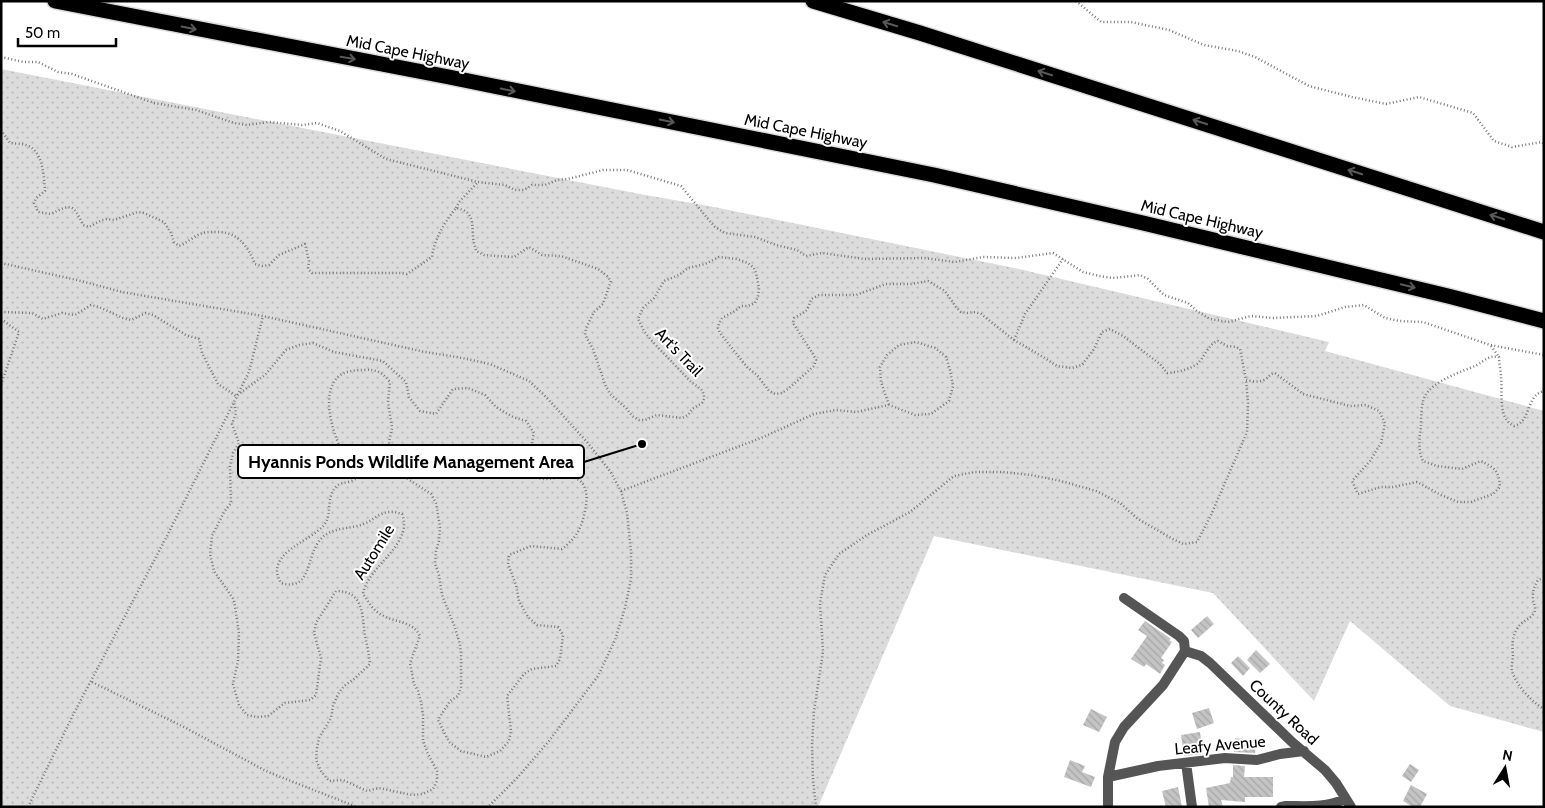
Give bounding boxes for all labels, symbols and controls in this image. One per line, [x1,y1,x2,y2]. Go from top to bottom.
scale bar [18,15,115,47]
one-way arrow [882,19,898,29]
one-way arrow [180,23,196,33]
text: 50 m [25,24,60,42]
street label: Mid Cape Highway [345,31,471,73]
one-way arrow [340,54,356,64]
one-way arrow [1037,68,1053,78]
one-way arrow [499,85,515,95]
street label: Mid Cape Highway [743,110,869,152]
one-way arrow [659,117,675,127]
one-way arrow [1193,117,1208,126]
one-way arrow [1347,166,1363,176]
street label: Mid Cape Highway [1139,196,1265,242]
one-way arrow [1490,211,1506,221]
one-way arrow [1399,282,1415,291]
street label: Art's Trail [651,324,707,380]
callout: Hyannis Ponds Wildlife Management Area [238,445,584,478]
text: Hyannis Ponds Wildlife Management Area [248,451,574,473]
street label: Automile [350,521,398,583]
street label: County Road [1246,675,1322,749]
street label: Leafy Avenue [1174,732,1266,758]
north arrow [1480,743,1530,793]
text: N [1501,745,1514,765]

